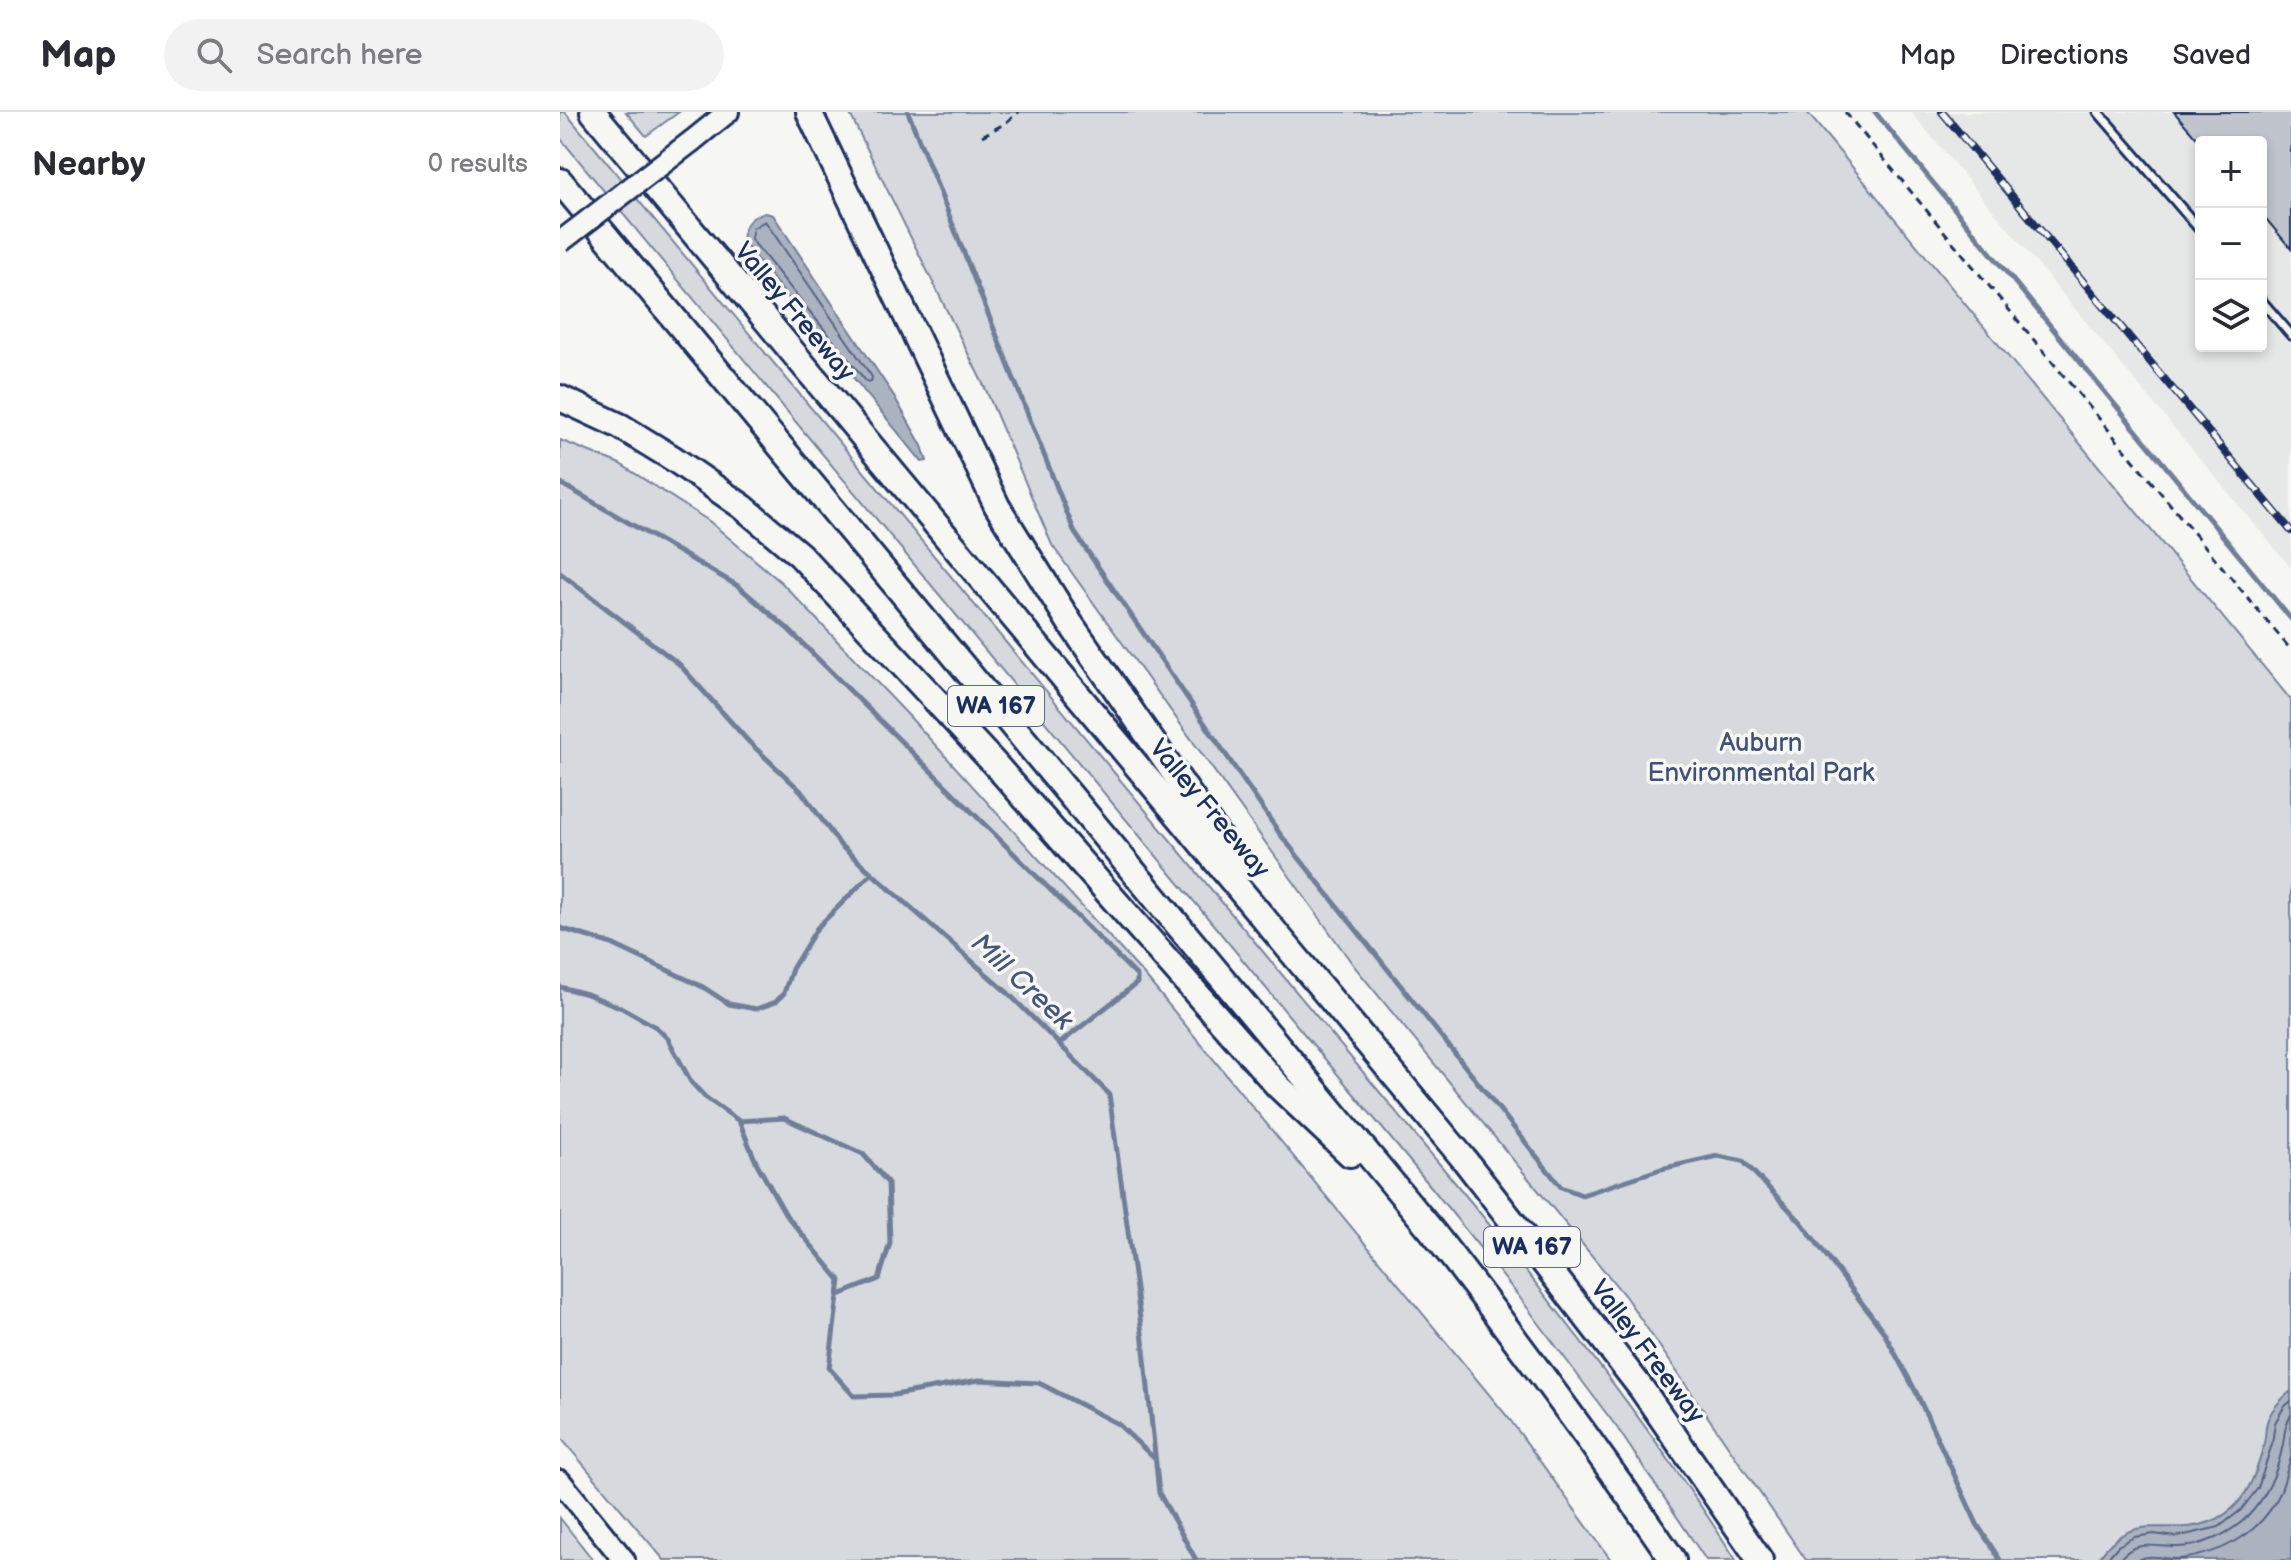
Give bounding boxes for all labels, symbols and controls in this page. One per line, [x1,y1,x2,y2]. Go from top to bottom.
search box [164,19,724,91]
text: Map [40,33,116,78]
icon: search [192,33,236,77]
text: Search here [256,37,423,73]
text: Map [1899,39,1956,72]
text: Directions [2000,39,2128,72]
text: Saved [2172,39,2251,72]
map controls [2195,136,2267,352]
button: + [2195,136,2267,208]
text: Nearby [32,144,146,185]
text: 0 results [428,149,528,180]
button: − [2195,208,2267,280]
street label: Valley Freeway [727,236,861,388]
button: layers [2195,280,2267,352]
road number: WA 167 [948,686,1044,726]
park label: Auburn Environmental Park [1647,728,1875,789]
street label: Valley Freeway [1142,733,1276,885]
water label: Mill Creek [964,927,1081,1038]
road number: WA 167 [1484,1227,1580,1267]
street label: Valley Freeway [1583,1274,1711,1430]

